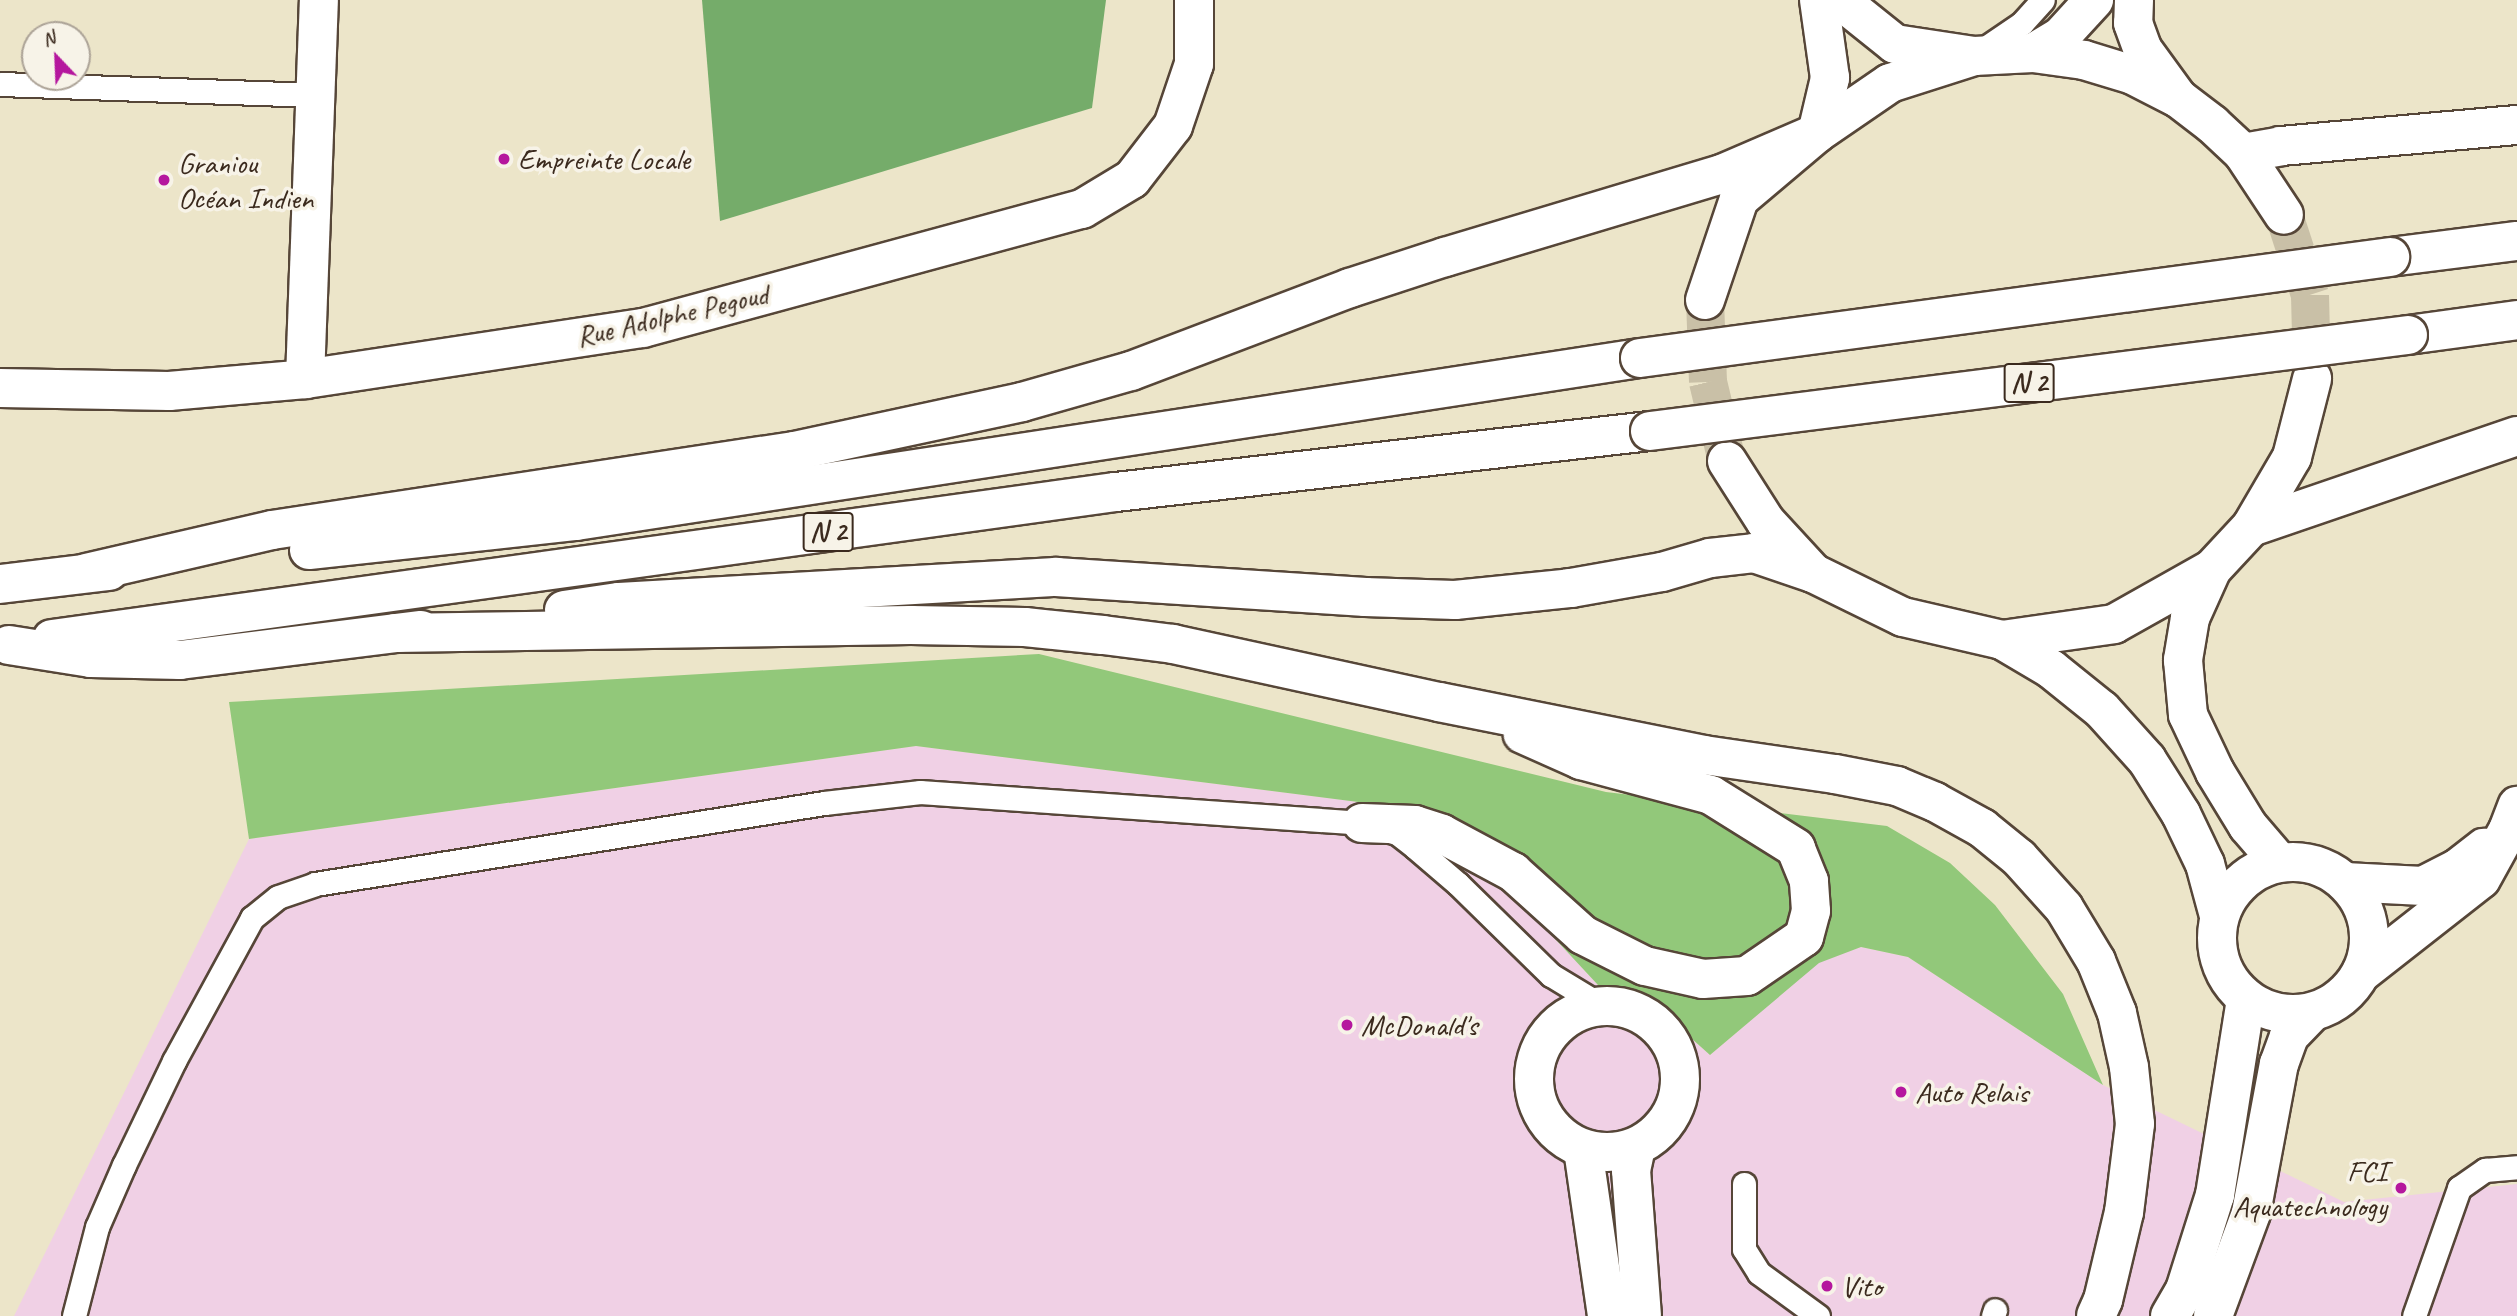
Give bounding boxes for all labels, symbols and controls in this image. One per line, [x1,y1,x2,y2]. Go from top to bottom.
north arrow [21,21,91,91]
text: N [38,25,59,52]
place label: Empreinte Locale [518,141,689,177]
place label: Graniou Océan Indien [178,145,313,216]
marker: Empreinte Locale [496,151,512,167]
marker: Graniou Océan Indien [156,172,172,188]
street label: Rue Adolphe Pegoud [573,275,771,355]
road number: N 2 [2003,358,2055,408]
road number: N 2 [802,508,854,556]
place label: McDonald's [1361,1007,1477,1043]
marker: McDonald's [1339,1017,1355,1033]
place label: Auto Relais [1915,1074,2027,1110]
marker: Auto Relais [1893,1084,1909,1100]
place label: FCI Aquatechnology [2233,1153,2387,1224]
marker: FCI Aquatechnology [2393,1180,2409,1196]
place label: Vito [1841,1268,1882,1304]
marker: Vito [1819,1278,1835,1294]

